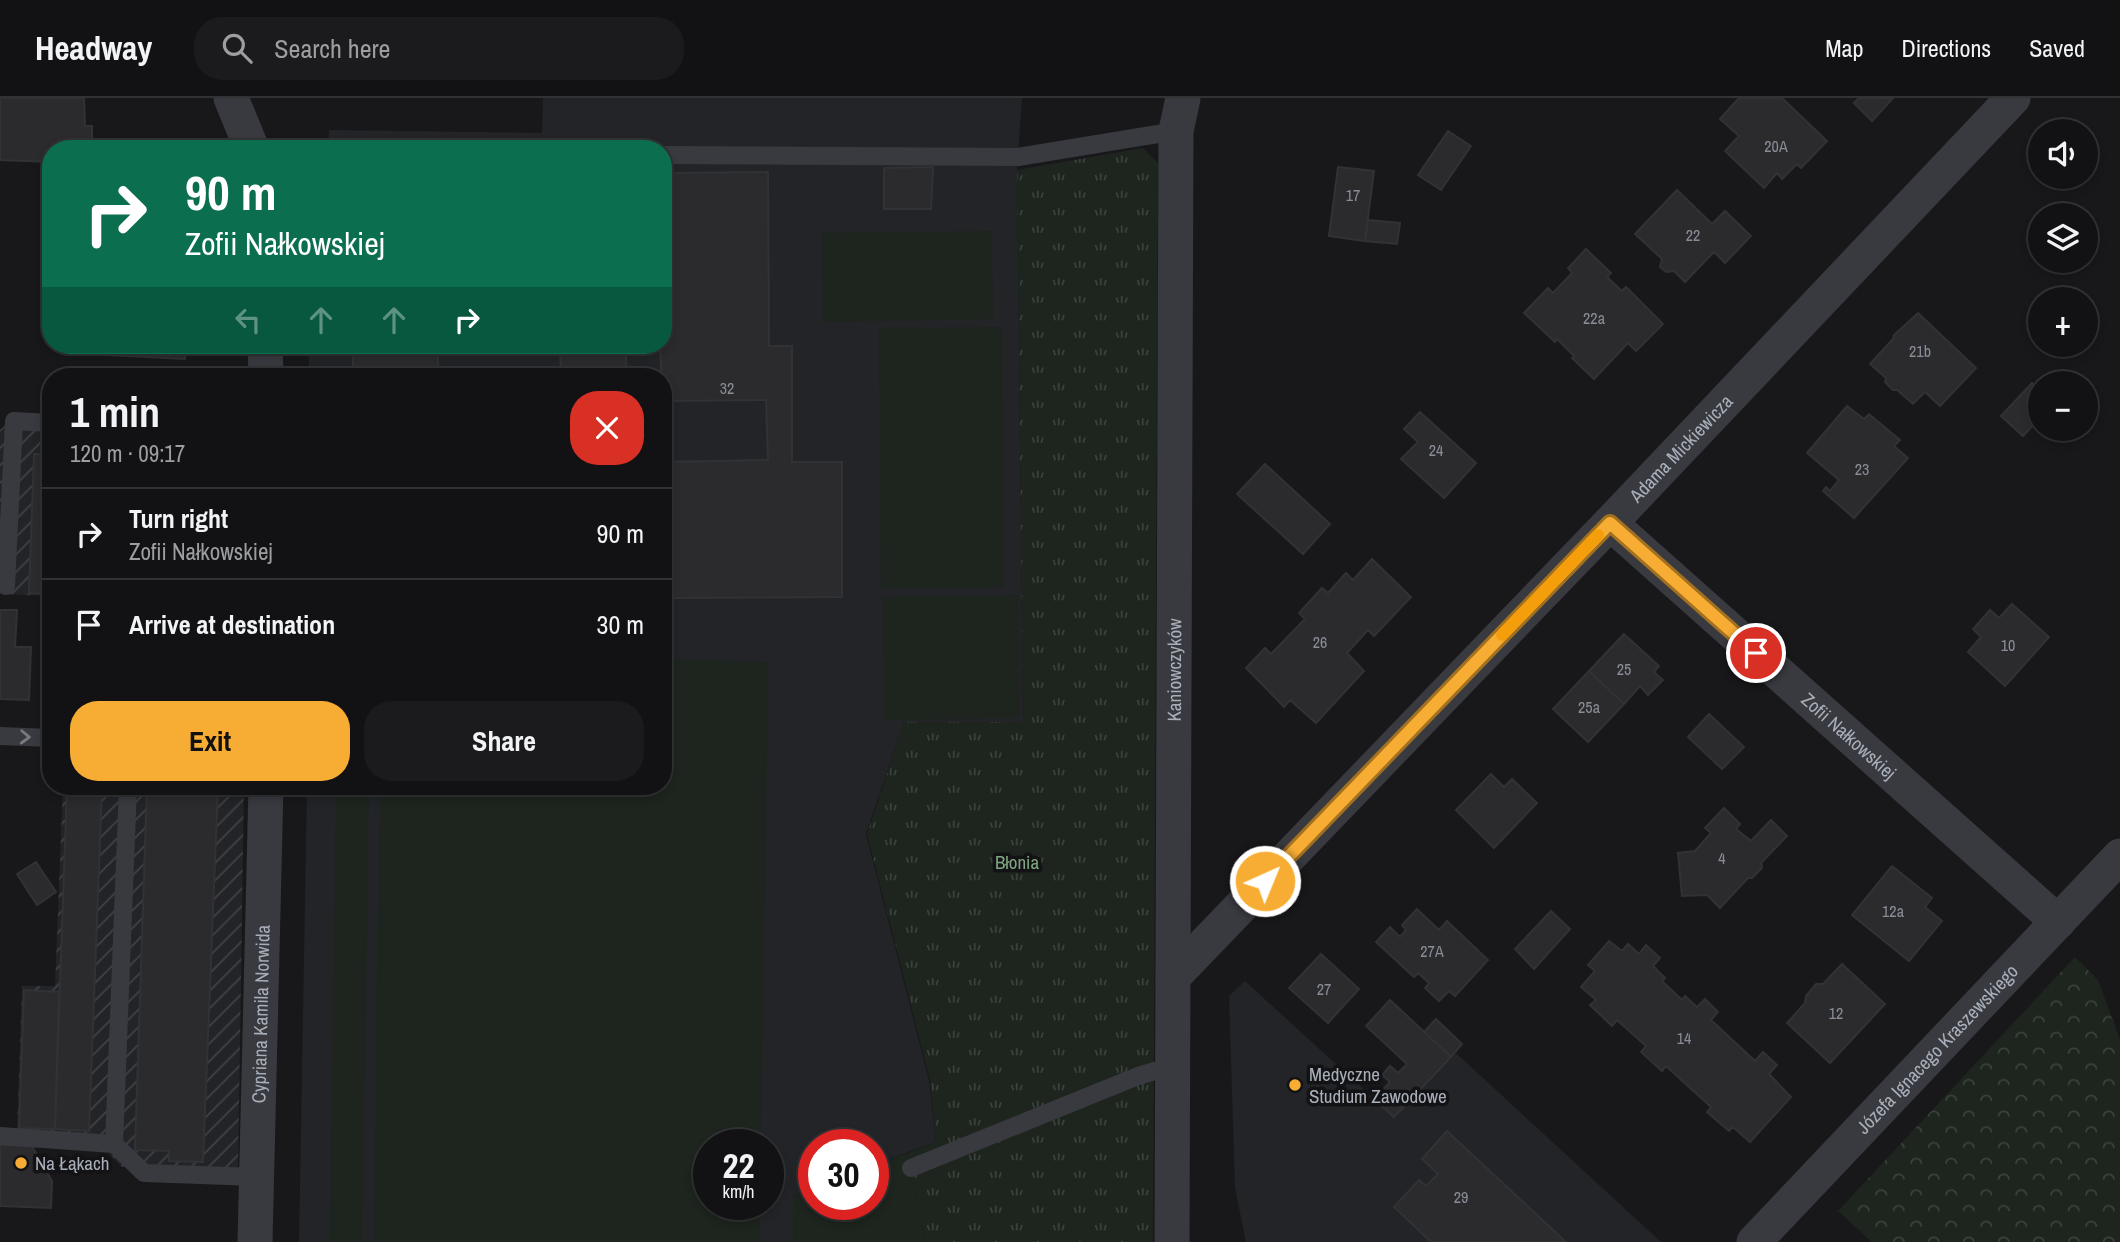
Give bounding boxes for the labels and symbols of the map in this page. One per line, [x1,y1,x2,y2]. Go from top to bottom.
house number: 20A [1764,135,1788,157]
house number: 17 [1346,184,1360,206]
house number: 22 [1686,224,1700,246]
house number: 22a [1583,307,1606,329]
house number: 21b [1909,340,1931,362]
house number: 32 [720,377,734,399]
street label: Adama Mickiewicza [1623,389,1738,509]
house number: 24 [1429,439,1443,461]
house number: 23 [1855,458,1869,480]
street label: Kaniowczyków [1161,618,1187,722]
pin [1726,623,1786,683]
house number: 26 [1313,631,1327,653]
house number: 10 [2001,634,2015,656]
house number: 25 [1617,658,1631,680]
street label: Zofii Nałkowskiej [1796,687,1902,785]
house number: 25a [1578,696,1601,718]
one-way arrow [20,729,31,744]
position arrow [1228,844,1302,918]
house number: 4 [1718,847,1726,869]
park label: Błonia [995,849,1039,875]
house number: 12a [1882,900,1905,922]
street label: Cypriana Kamila Norwida [245,924,276,1104]
house number: 27A [1420,940,1444,962]
street label: Józefa Ignacego Kraszewskiego [1850,959,2024,1139]
house number: 27 [1317,978,1331,1000]
house number: 12 [1829,1002,1843,1024]
house number: 14 [1677,1027,1691,1049]
place label: Medyczne Studium Zawodowe [1309,1061,1447,1109]
marker: Medyczne Studium Zawodowe [1287,1077,1303,1093]
speed limit sign: 30 [798,1129,889,1220]
place label: Na Łąkach [35,1150,109,1176]
marker: Na Łąkach [13,1155,29,1171]
house number: 29 [1454,1186,1468,1208]

